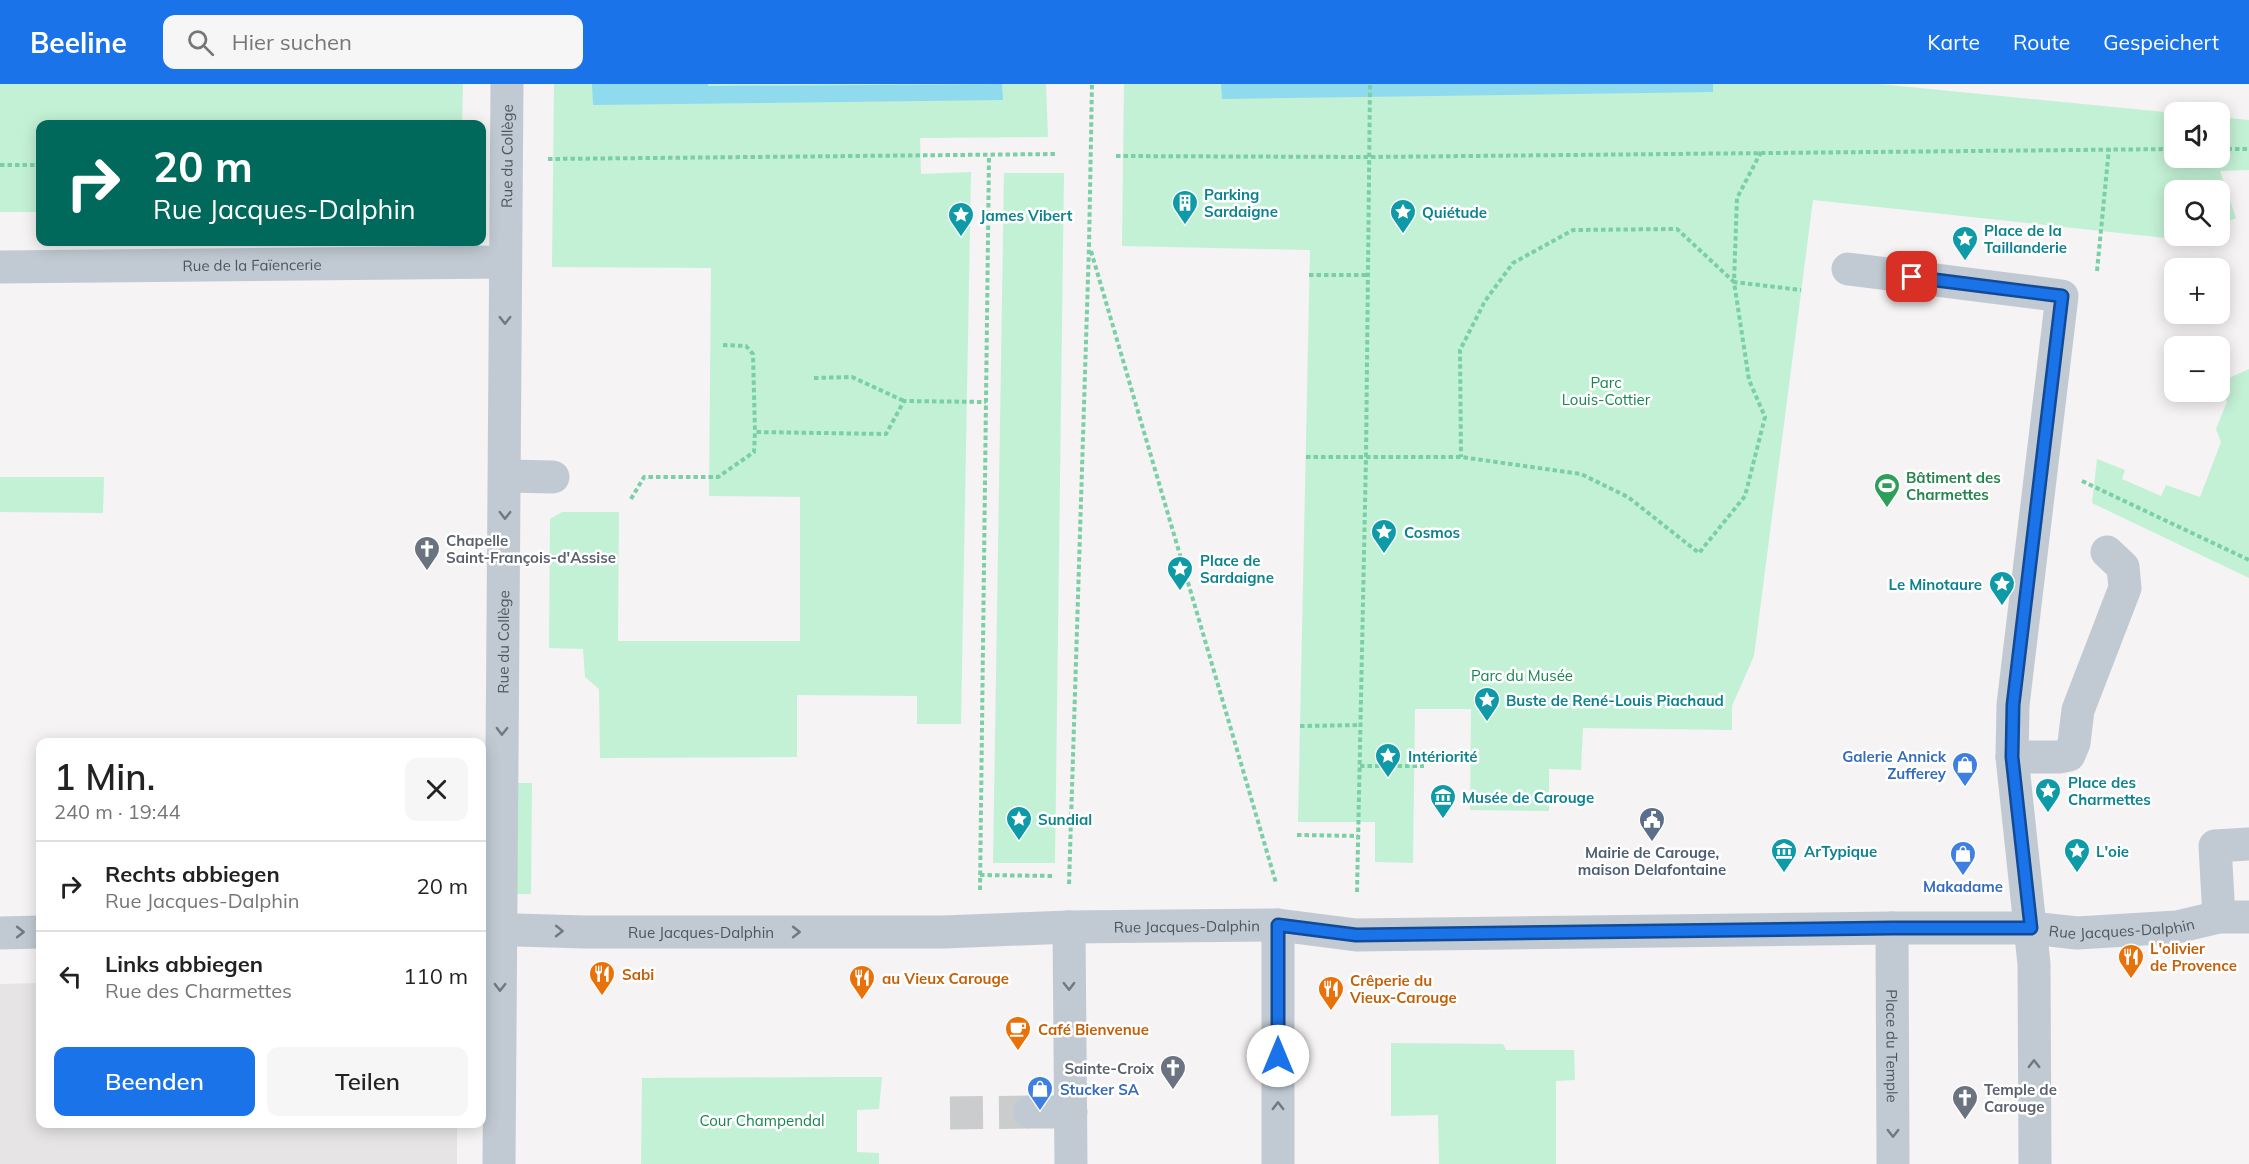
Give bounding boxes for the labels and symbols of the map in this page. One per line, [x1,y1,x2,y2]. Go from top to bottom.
street label: Rue du Collège [497,104,516,208]
place label: Parking Sardaigne [1204,185,1278,221]
building icon: Parking Sardaigne [1170,188,1200,226]
place icon: Quiétude [1388,197,1418,235]
place icon: James Vibert [946,200,976,238]
place label: Quiétude [1422,203,1487,222]
place label: James Vibert [980,206,1073,225]
place label: Place de la Taillanderie [1984,221,2067,257]
place icon: Place de la Taillanderie [1950,224,1980,262]
pin [1886,251,1937,302]
street label: Rue de la Faïencerie [182,254,322,275]
one-way arrow [499,316,511,325]
park label: Parc Louis-Cottier [1562,373,1651,409]
place label: Bâtiment des Charmettes [1906,468,2001,504]
sports icon: Bâtiment des Charmettes [1872,471,1902,509]
one-way arrow [498,511,511,520]
place icon: Cosmos [1369,517,1399,555]
place label: Cosmos [1404,523,1460,542]
place label: Chapelle Saint-François-d'Assise [446,531,616,567]
church icon: Chapelle Saint-François-d'Assise [412,534,442,572]
place label: Place de Sardaigne [1200,551,1274,587]
place icon: Place de Sardaigne [1165,554,1195,592]
place icon: Le Minotaure [1987,569,2017,607]
place label: Le Minotaure [1889,575,1982,594]
street label: Rue du Collège [493,590,513,694]
park label: Parc du Musée [1471,666,1573,685]
place icon: Buste de René-Louis Piachaud [1472,685,1502,723]
place label: Buste de René-Louis Piachaud [1506,691,1724,710]
one-way arrow [496,727,508,736]
place icon: Intériorité [1373,741,1403,779]
place label: Intériorité [1408,747,1477,766]
place label: Galerie Annick Zufferey [1842,747,1947,783]
shop icon: Galerie Annick Zufferey [1950,750,1980,788]
place label: Place des Charmettes [2068,773,2151,809]
place icon: Place des Charmettes [2033,776,2063,814]
museum icon: Musée de Carouge [1428,782,1458,820]
place label: Musée de Carouge [1462,788,1594,807]
place icon: Sundial [1004,804,1034,842]
public building icon: Mairie de Carouge, maison Delafontaine [1637,805,1667,843]
place label: Sundial [1038,810,1092,829]
museum icon: ArTypique [1769,836,1799,874]
place icon: L'oie [2062,836,2092,874]
shop icon: Makadame [1948,839,1978,877]
place label: ArTypique [1804,842,1877,861]
place label: L'oie [2096,842,2129,861]
place label: Mairie de Carouge, maison Delafontaine [1578,843,1726,879]
place label: Makadame [1923,877,2003,896]
street label: Rue Jacques-Dalphin [2048,914,2196,943]
street label: Rue Jacques-Dalphin [1114,916,1260,936]
street label: Rue Jacques-Dalphin [628,923,774,942]
one-way arrow [554,925,563,937]
one-way arrow [16,926,25,938]
one-way arrow [791,926,800,938]
place label: L'olivier de Provence [2150,939,2237,975]
restaurant icon: L'olivier de Provence [2116,942,2146,980]
restaurant icon: Sabi [587,959,617,997]
restaurant icon: au Vieux Carouge [847,963,877,1001]
place label: Sabi [622,965,654,984]
place label: au Vieux Carouge [882,969,1009,988]
place label: Crêperie du Vieux-Carouge [1349,971,1457,1007]
restaurant icon: Crêperie du Vieux-Carouge [1316,974,1346,1012]
one-way arrow [1062,981,1075,990]
one-way arrow [493,983,506,992]
street label: Place du Temple [1883,989,1902,1103]
cafe icon: Café Bienvenue [1003,1014,1033,1052]
place label: Café Bienvenue [1038,1020,1149,1039]
position arrow [1246,1024,1310,1088]
church icon: Sainte-Croix [1158,1053,1188,1091]
place label: Sainte-Croix [1064,1059,1155,1078]
one-way arrow [2028,1059,2040,1068]
shop icon: Stucker SA [1025,1074,1055,1112]
place label: Stucker SA [1060,1080,1140,1099]
place label: Temple de Carouge [1984,1080,2057,1116]
church icon: Temple de Carouge [1950,1083,1980,1121]
one-way arrow [1272,1101,1284,1110]
park label: Cour Champendal [699,1111,825,1130]
one-way arrow [1887,1129,1899,1138]

